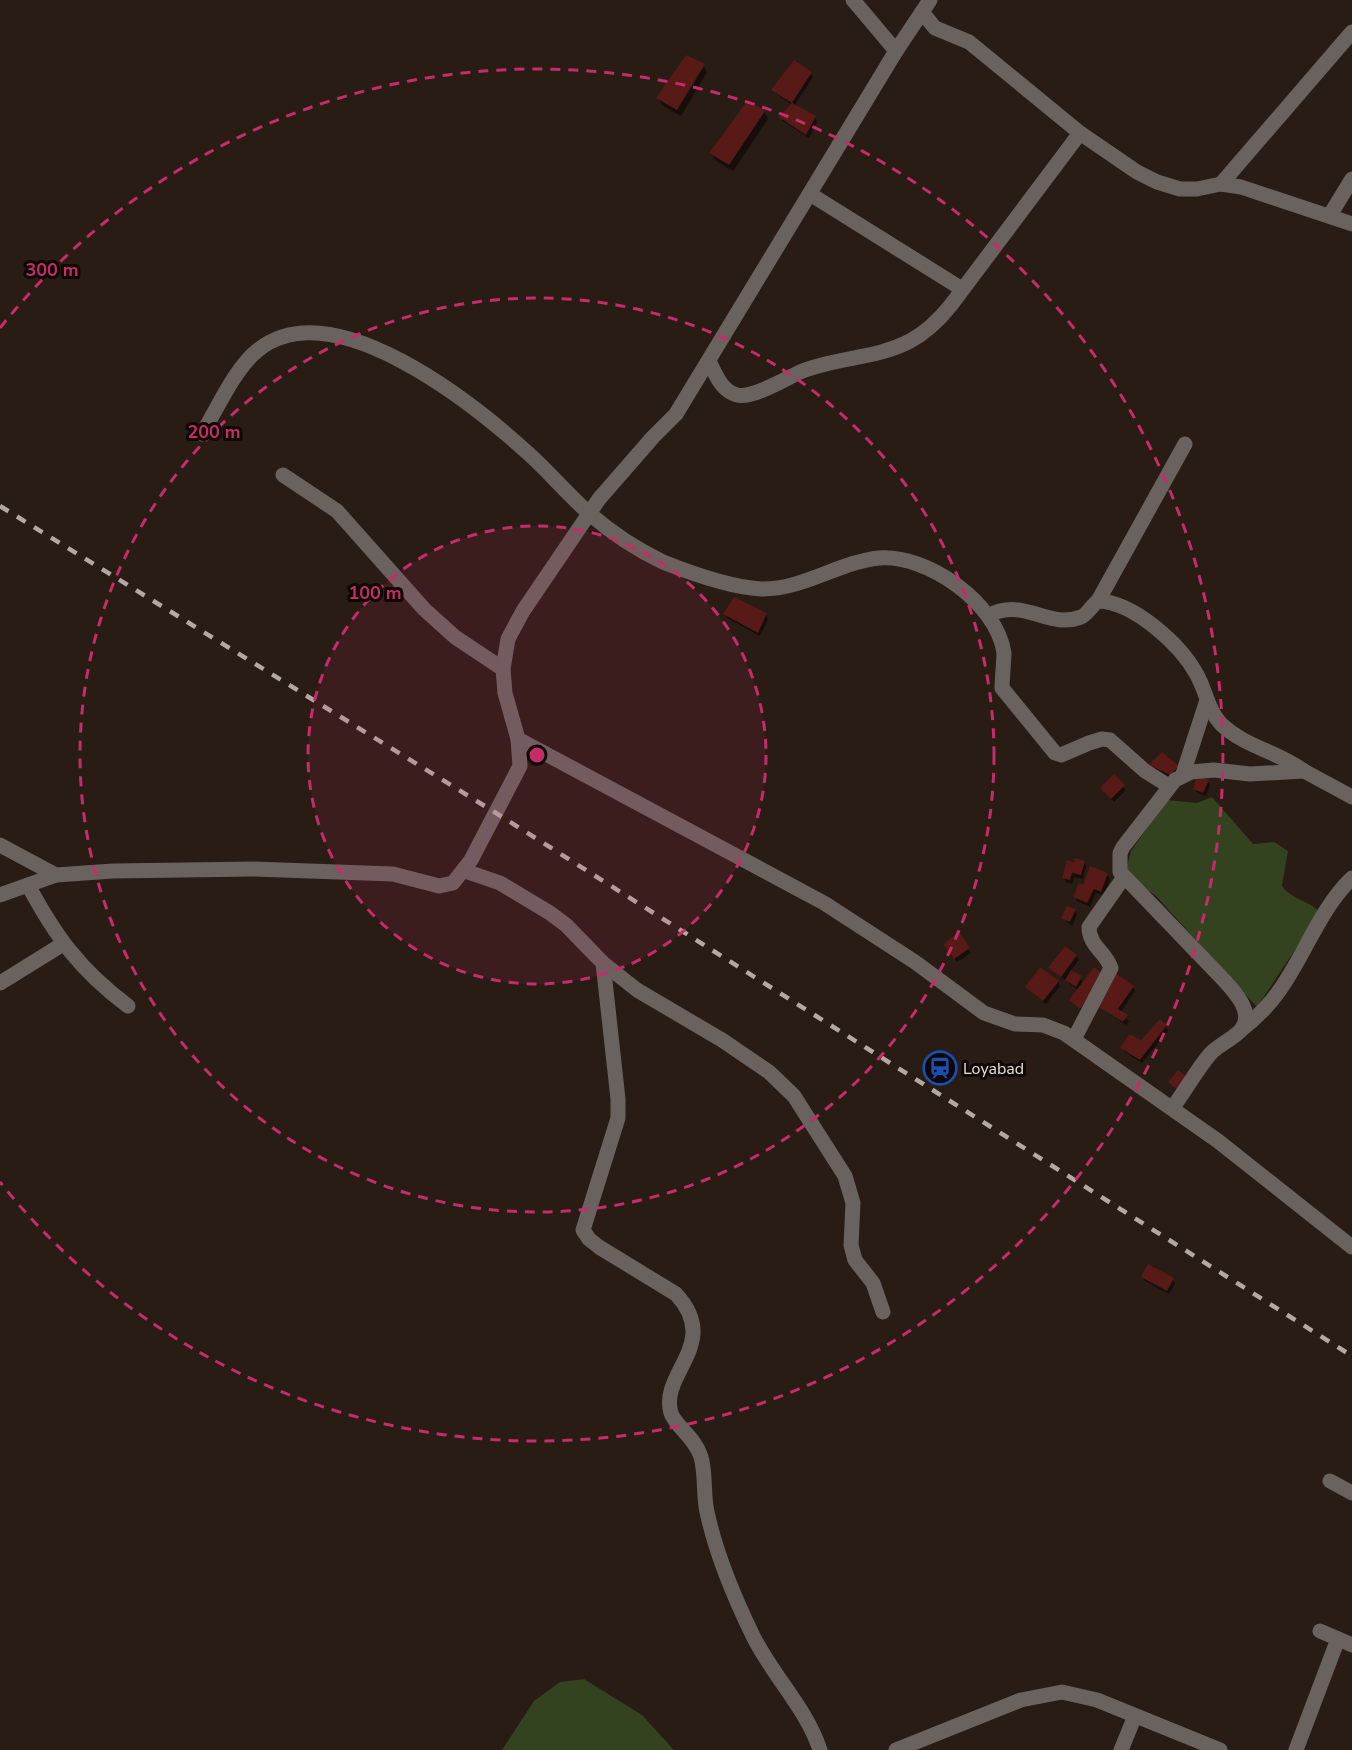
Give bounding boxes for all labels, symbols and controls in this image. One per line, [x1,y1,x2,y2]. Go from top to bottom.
text: 300 m [25,258,79,282]
text: 200 m [187,420,241,444]
text: 100 m [348,581,402,605]
centre of rings [527,745,547,765]
station icon: Loyabad [922,1050,958,1086]
place label: Loyabad [963,1058,1024,1080]

